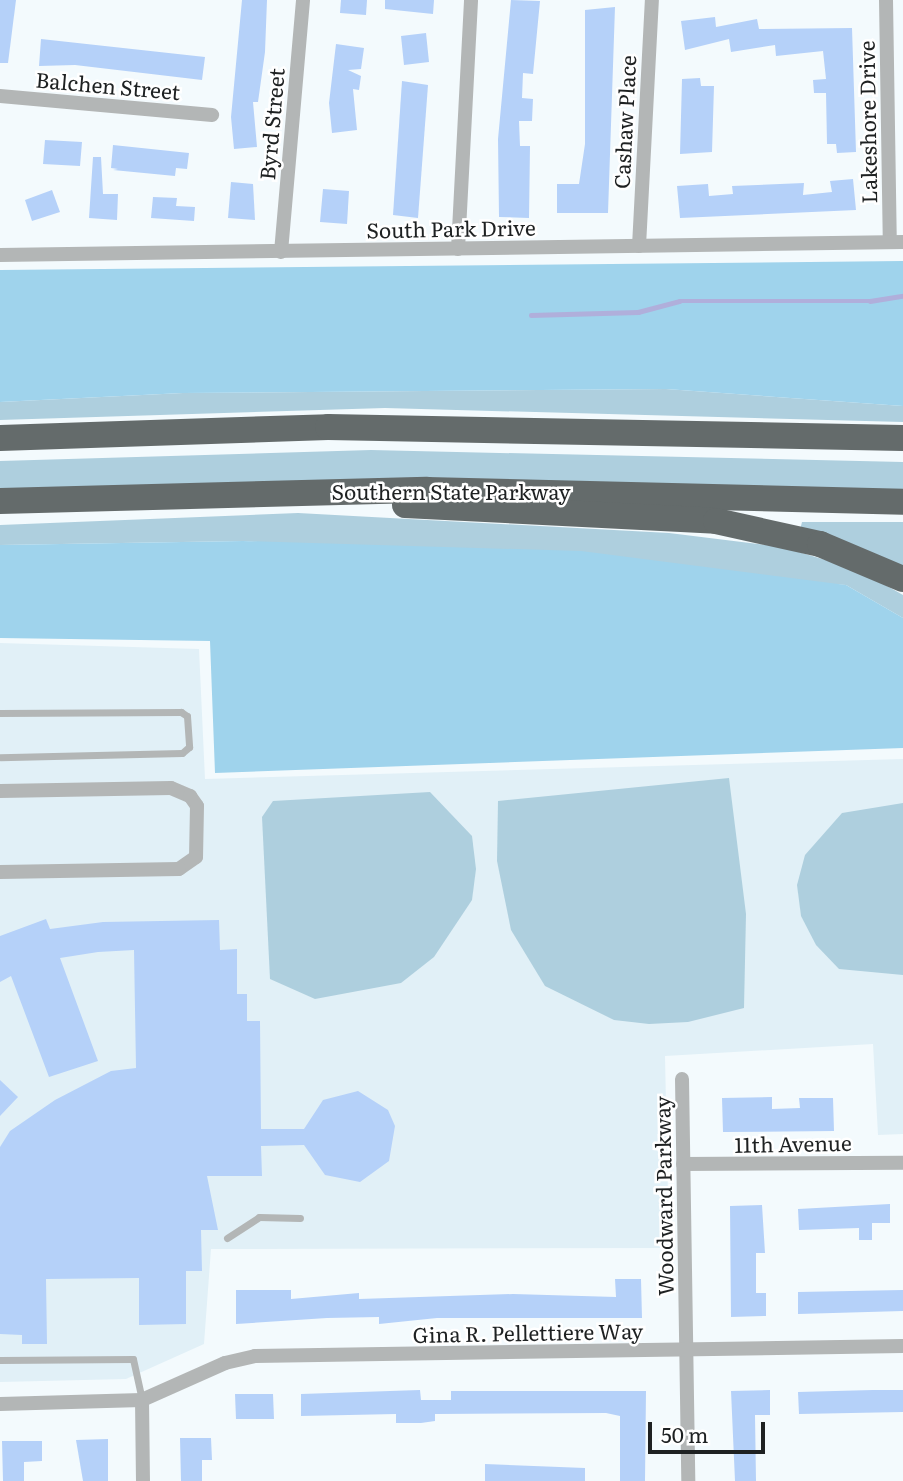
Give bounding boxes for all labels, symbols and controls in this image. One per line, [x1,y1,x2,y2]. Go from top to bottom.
street label: Lakeshore Drive [853,40,881,204]
street label: Cashaw Place [608,54,640,190]
street label: Balchen Street [35,66,181,104]
street label: Byrd Street [254,67,288,181]
street label: South Park Drive [366,214,536,242]
street label: Southern State Parkway [331,478,571,504]
street label: Woodward Parkway [649,1096,677,1296]
street label: 11th Avenue [734,1129,852,1157]
street label: Gina R. Pellettiere Way [412,1317,644,1347]
scale bar [651,1408,768,1452]
text: 50 m [661,1418,708,1449]

